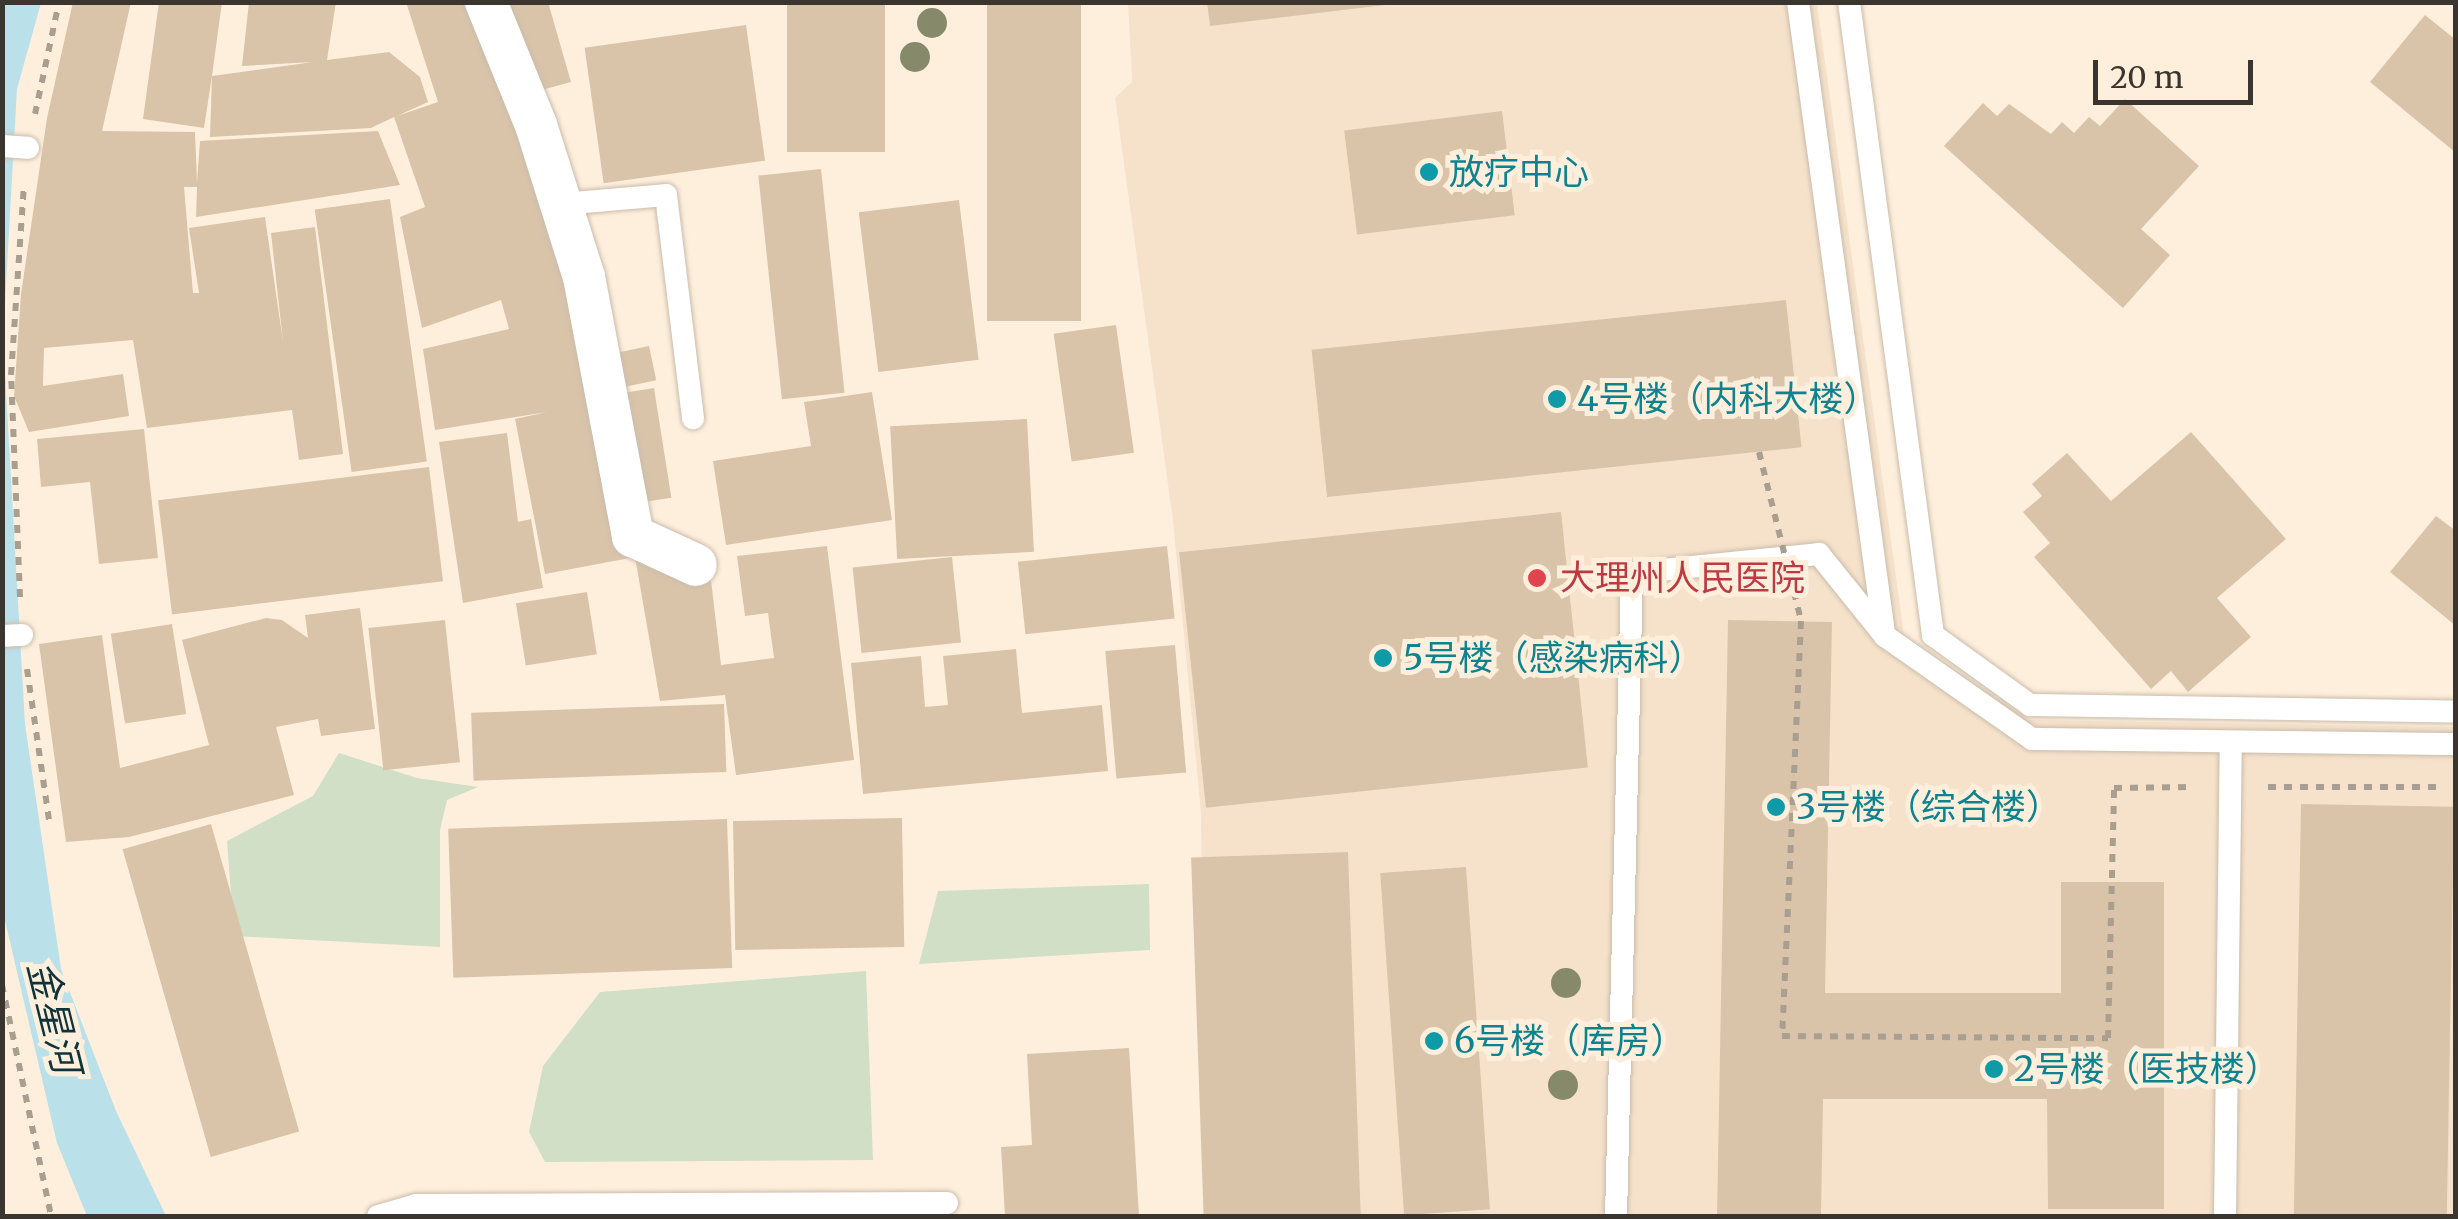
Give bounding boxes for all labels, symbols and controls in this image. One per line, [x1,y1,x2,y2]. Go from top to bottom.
scale bar [2098,40,2258,102]
text: 20 m [2110,58,2183,96]
place label: 放疗中心 [1449,151,1589,193]
marker: 放疗中心 [1418,161,1440,183]
place label: 4号楼（内科大楼） [1577,378,1879,420]
marker: 4号楼（内科大楼） [1546,388,1568,410]
place label: 大理州人民医院 [1560,557,1805,599]
marker: 大理州人民医院 [1524,565,1550,591]
place label: 5号楼（感染病科） [1403,637,1703,679]
marker: 5号楼（感染病科） [1372,647,1394,669]
place label: 3号楼（综合楼） [1796,786,2061,828]
marker: 3号楼（综合楼） [1765,796,1787,818]
water label: 金星河 [18,956,90,1078]
place label: 6号楼（库房） [1454,1020,1685,1062]
marker: 6号楼（库房） [1423,1030,1445,1052]
place label: 2号楼（医技楼） [2014,1048,2280,1090]
marker: 2号楼（医技楼） [1983,1058,2005,1080]

